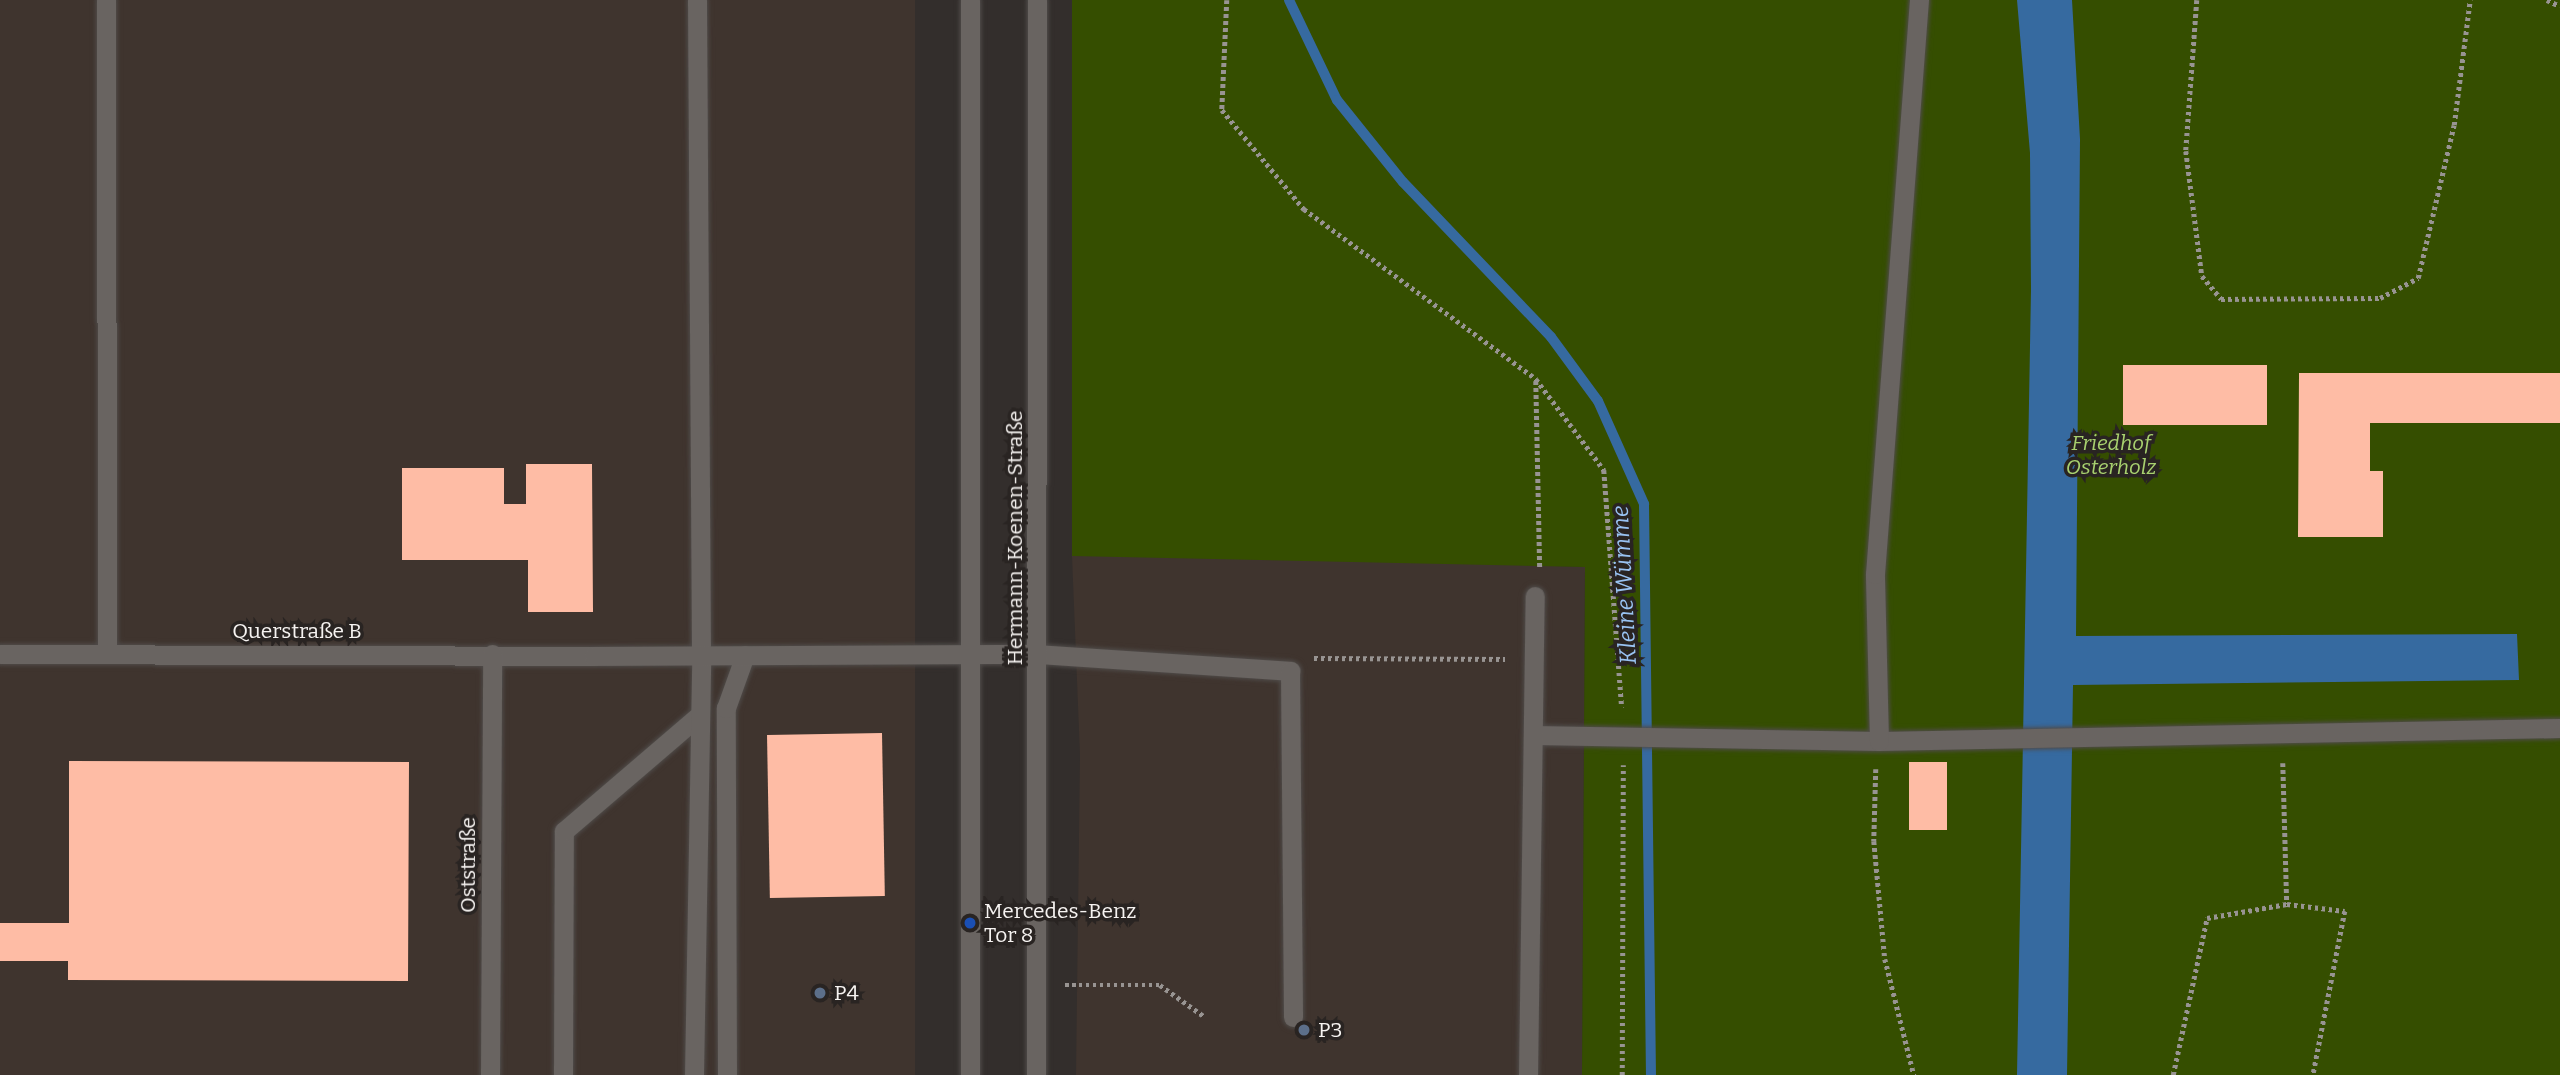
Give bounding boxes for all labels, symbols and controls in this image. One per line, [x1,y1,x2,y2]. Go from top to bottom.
street label: Hermann-Koenen-Straße [1002,411,1028,665]
park label: Friedhof Osterholz [2066,430,2156,480]
water label: Kleine Wümme [1606,505,1642,665]
street label: Querstraße B [232,618,362,644]
street label: Oststraße [455,817,481,913]
place label: Mercedes-Benz Tor 8 [984,898,1136,948]
marker: Mercedes-Benz Tor 8 [962,915,978,931]
place label: P4 [834,980,859,1006]
marker: P4 [812,985,828,1001]
place label: P3 [1318,1017,1342,1043]
marker: P3 [1296,1022,1312,1038]

